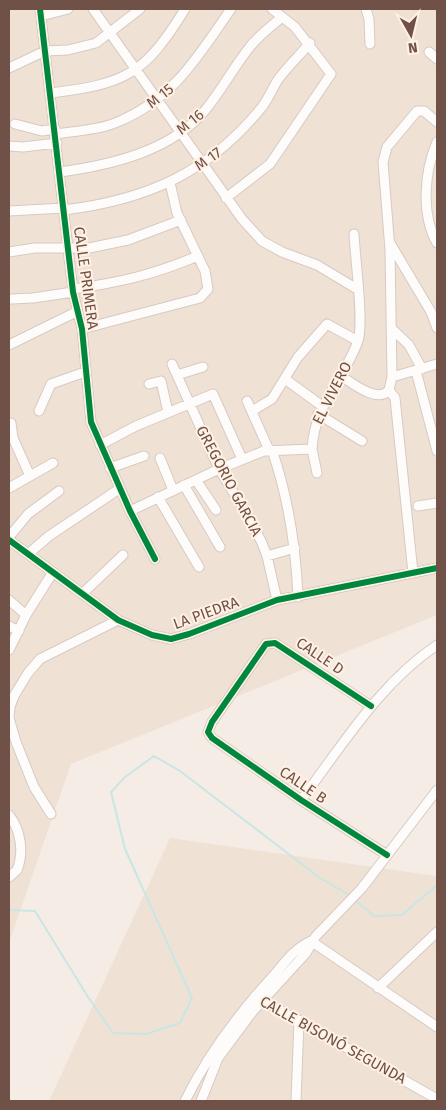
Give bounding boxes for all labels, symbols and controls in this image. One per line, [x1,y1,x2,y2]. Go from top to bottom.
north arrow [386,10,436,60]
text: N [407,38,419,56]
street label: M 15 [143,80,177,112]
street label: M 16 [173,106,207,138]
street label: M 17 [191,143,225,175]
street label: CALLE PRIMERA [70,225,102,331]
street label: EL VIVERO [309,359,355,427]
street label: GREGORIO GARCIA [192,423,266,540]
street label: LA PIEDRA [171,593,242,633]
street label: CALLE D [293,634,347,678]
street label: CALLE B [276,763,330,807]
street label: CALLE BISONÓ SEGUNDA [257,992,410,1088]

